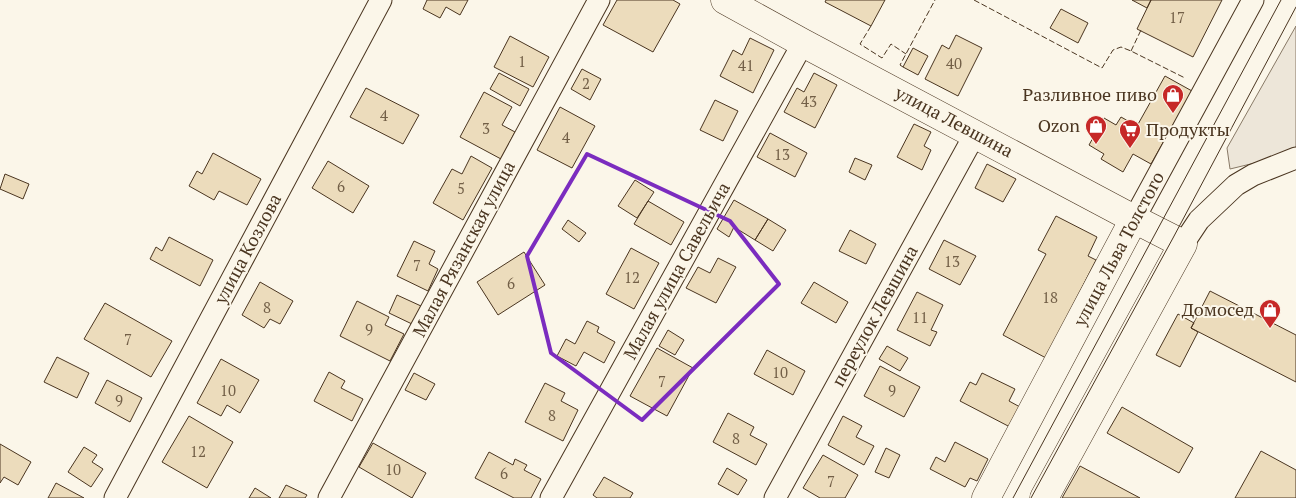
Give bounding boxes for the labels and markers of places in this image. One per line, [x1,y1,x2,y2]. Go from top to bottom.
place label: Разливное пиво [1023,82,1157,106]
shop icon: Разливное пиво [1161,83,1185,114]
place label: Ozon [1038,113,1080,137]
shop icon: Ozon [1084,114,1108,145]
place label: Продукты [1146,117,1230,141]
supermarket icon: Продукты [1118,118,1142,149]
place label: Домосед [1182,297,1254,321]
shop icon: Домосед [1258,298,1282,329]

